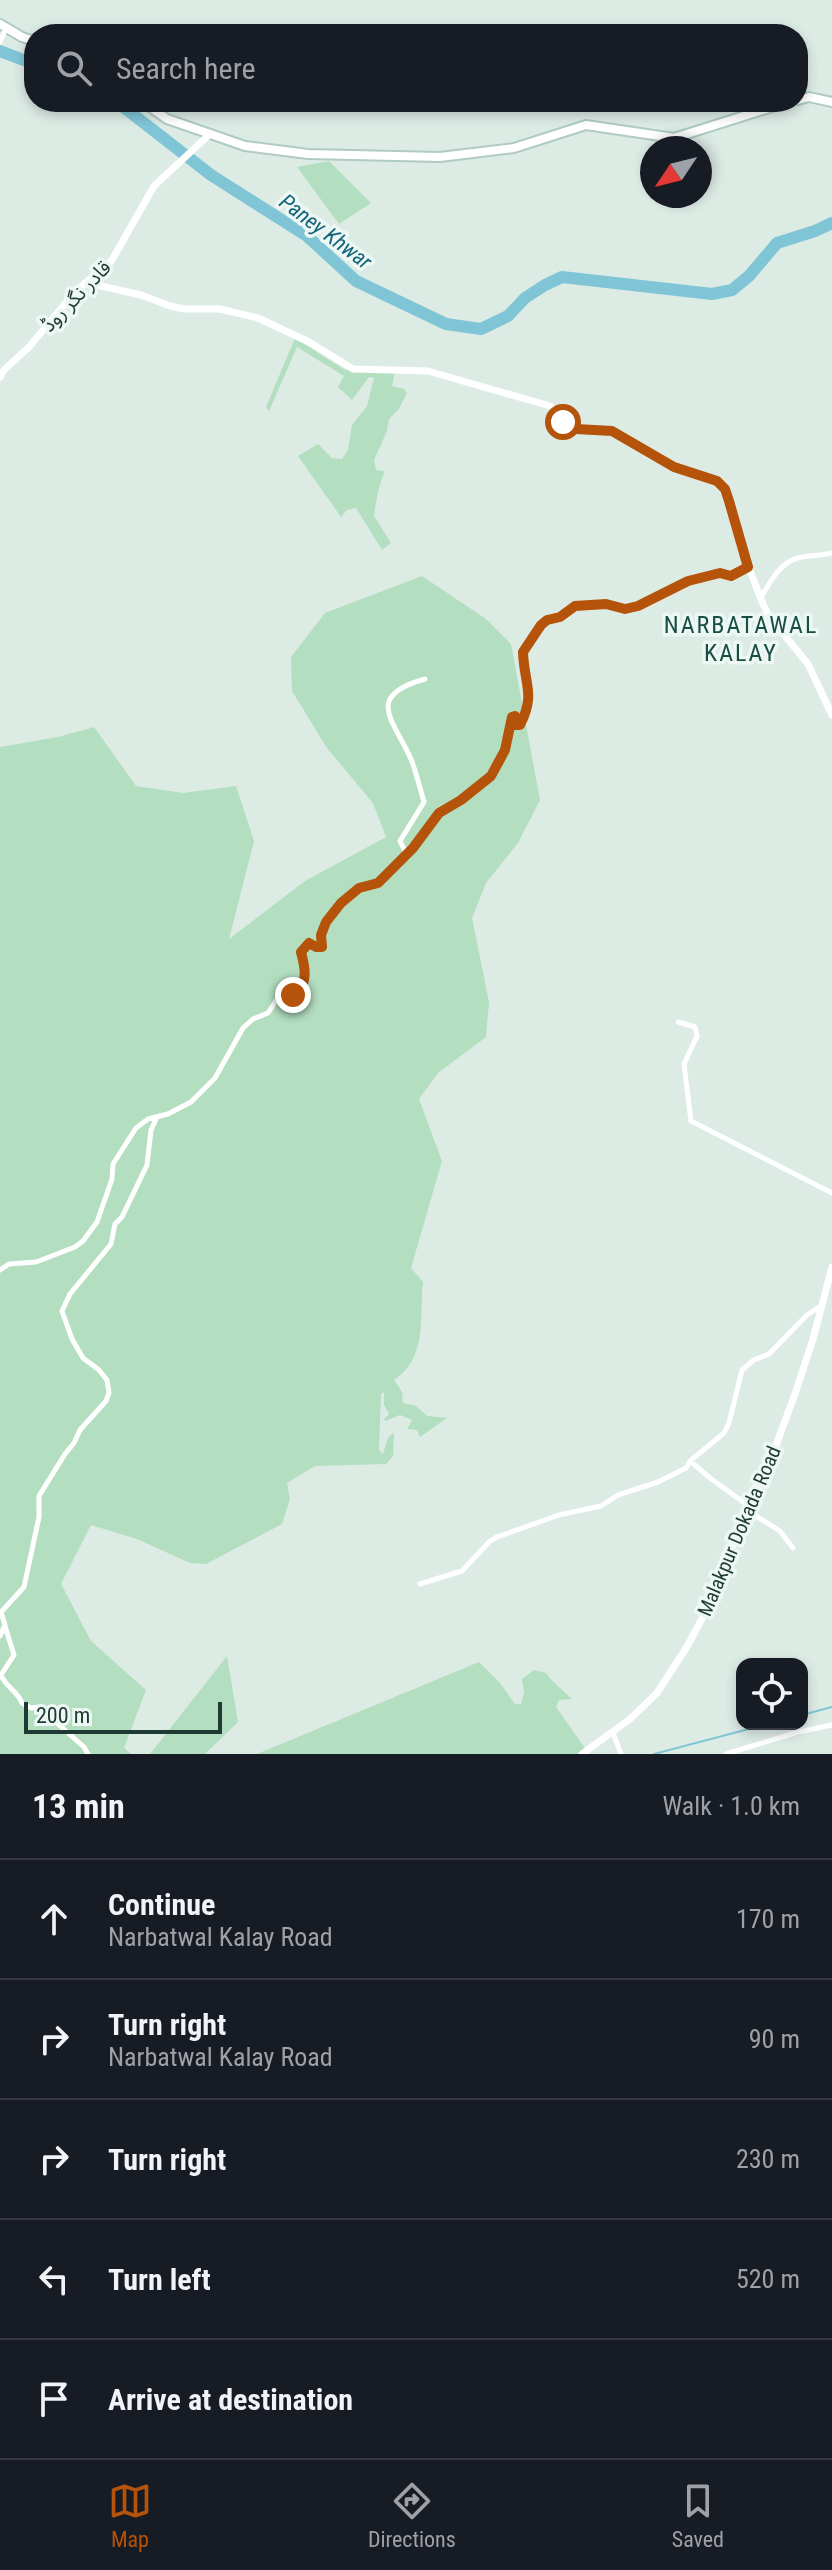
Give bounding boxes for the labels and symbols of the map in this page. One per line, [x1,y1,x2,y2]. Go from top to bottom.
north arrow [640,136,712,208]
water label: Paney Khwar [275,189,377,274]
street label: قادر نگر روڈ [36,255,116,337]
route start [545,404,581,440]
district label: NARBATAWAL KALAY [664,611,818,667]
route end [275,977,311,1013]
street label: Malakpur Dokada Road [692,1442,786,1620]
scale bar [24,1698,222,1734]

